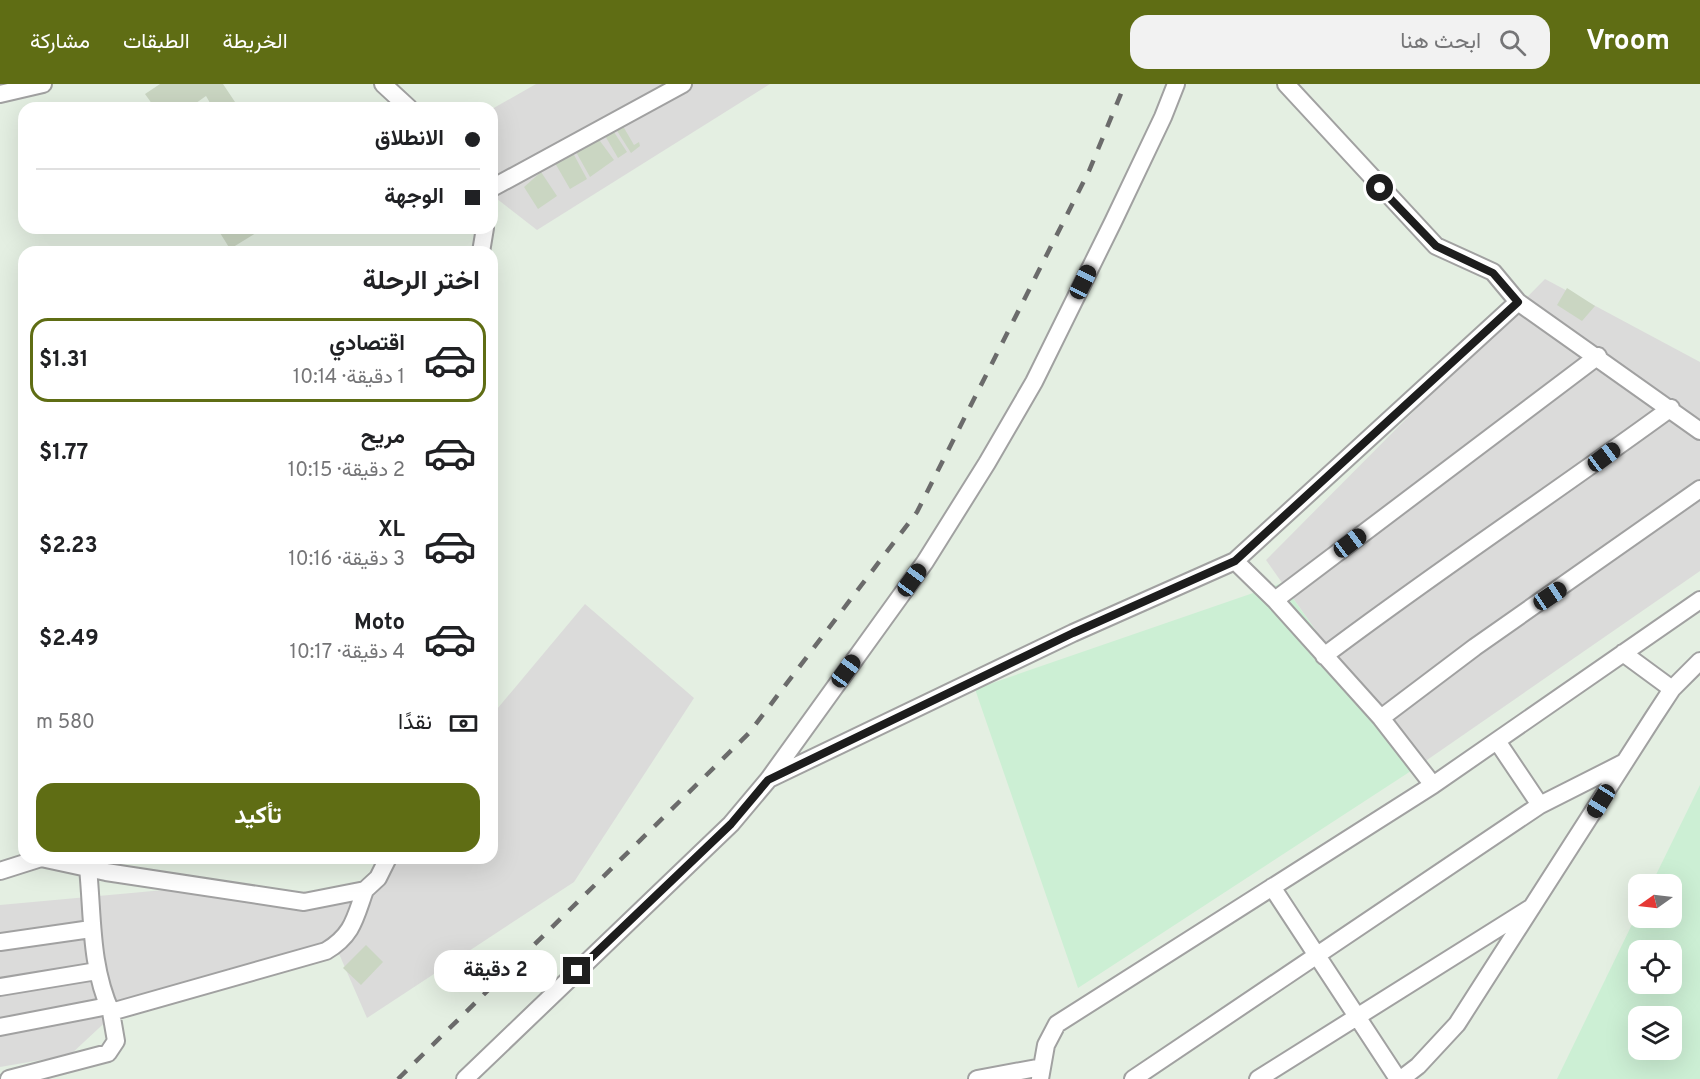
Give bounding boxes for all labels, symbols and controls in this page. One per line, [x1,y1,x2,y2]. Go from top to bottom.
search box [1130,15,1550,69]
text: Vroom [1586,24,1670,60]
icon: search [1496,26,1529,59]
text: مشاركة [30,29,90,56]
text: الطبقات [123,29,190,56]
text: الخريطة [223,29,288,56]
text: ابحث هنا [1400,29,1481,56]
text: الانطلاق [375,126,444,153]
route start [1366,174,1393,201]
text: الوجهة [384,184,444,211]
car [1067,262,1099,302]
text: اختر الرحلة [363,265,480,299]
text: اقتصادي [329,331,405,358]
icon: car [423,333,477,387]
text: $1.31 [39,347,88,374]
text: 1 دقيقة · 10:14 [293,365,405,391]
text: مريح [361,424,405,451]
icon: car [423,426,477,480]
car [1584,439,1624,475]
text: $1.77 [39,440,88,467]
text: 2 دقيقة · 10:15 [288,458,405,484]
text: XL [378,517,405,544]
icon: car [423,519,477,573]
car [1330,525,1370,561]
text: $2.23 [39,533,98,560]
text: 3 دقيقة · 10:16 [288,547,405,573]
car [894,560,930,600]
car [1530,578,1570,614]
text: Moto [354,610,405,637]
icon: car [423,612,477,666]
text: $2.49 [39,626,99,653]
text: 4 دقيقة · 10:17 [290,640,405,666]
car [828,651,864,691]
icon: cash [447,707,480,740]
text: 580 m [36,710,95,736]
text: نقدًا [398,710,432,737]
car [1584,781,1618,821]
button: تأكيد [36,783,480,852]
north arrow [1628,874,1682,928]
map controls [1628,874,1682,1060]
button: locate [1628,940,1682,994]
callout: 2 دقيقة [433,950,556,992]
route end [563,957,590,984]
text: 2 دقيقة [463,958,528,984]
button: layers [1628,1006,1682,1060]

